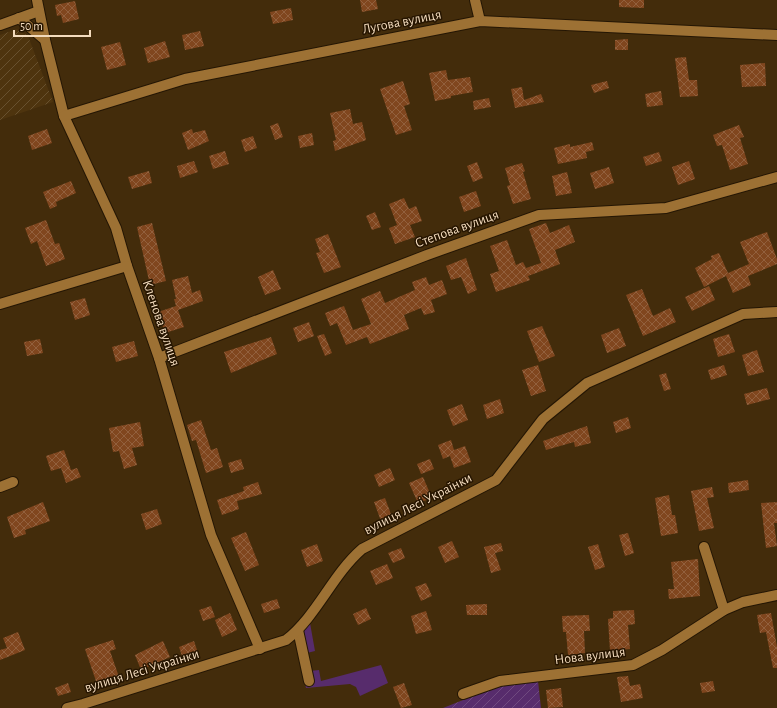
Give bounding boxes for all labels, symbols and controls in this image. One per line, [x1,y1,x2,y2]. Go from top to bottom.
street label: Лугова вулиця [361,7,443,37]
scale bar [14,12,90,38]
text: 50 m [20,20,43,32]
street label: Степова вулиця [413,207,501,251]
street label: Кленова вулиця [140,278,182,368]
street label: вулиця Лесі Українки [362,471,474,537]
street label: Нова вулиця [554,645,626,667]
street label: вулиця Лесі Українки [83,647,201,695]

